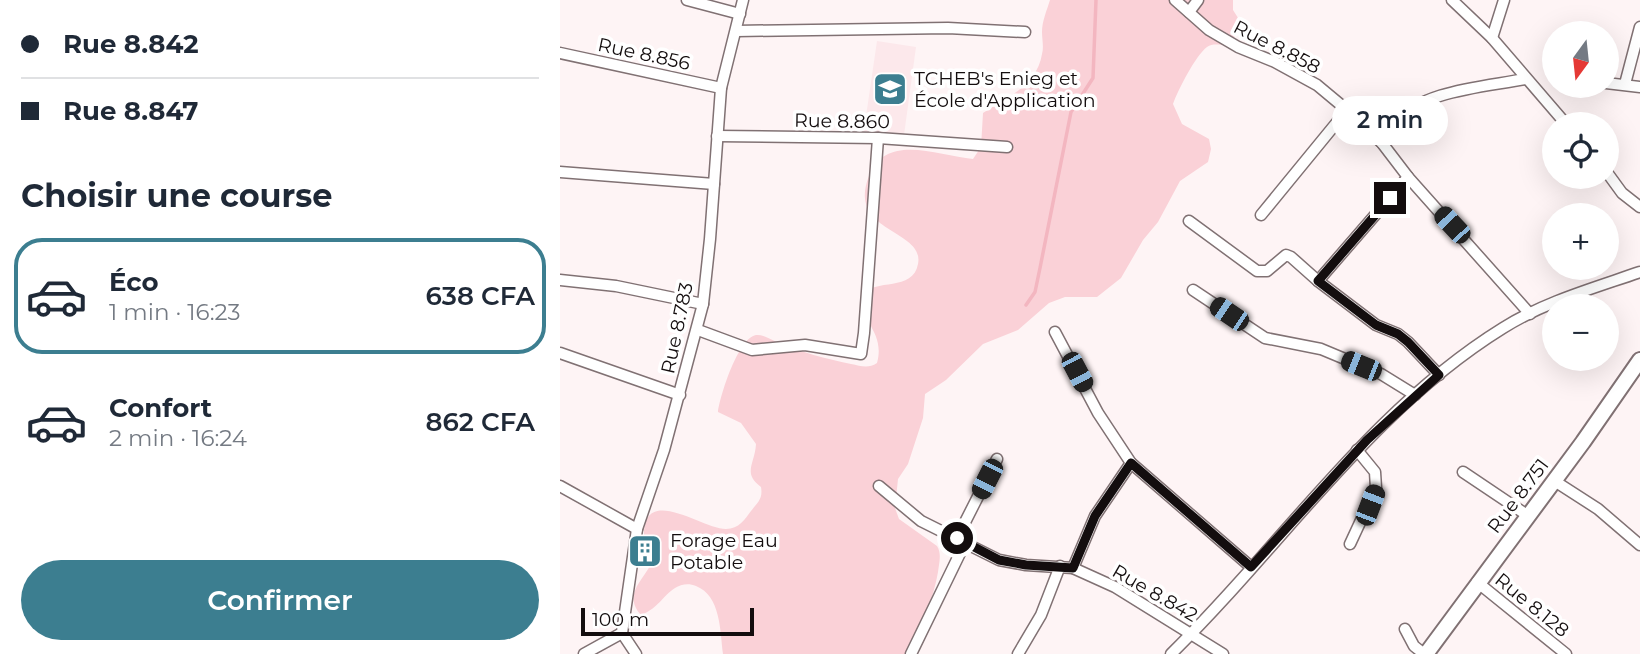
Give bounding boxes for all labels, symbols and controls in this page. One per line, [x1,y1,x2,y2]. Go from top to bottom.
street label: Rue 8.858 [1230,15,1324,79]
north arrow [1542,21,1619,98]
map controls [1542,21,1619,371]
text: Rue 8.842 [63,28,199,60]
street label: Rue 8.856 [596,33,692,75]
place label: TCHEB's Enieg et École d'Application [914,67,1096,112]
school or university icon: TCHEB's Enieg et École d'Application [871,70,909,108]
text: Rue 8.847 [63,95,198,127]
callout: 2 min [1332,96,1448,146]
text: 2 min [1357,106,1423,134]
street label: Rue 8.860 [794,109,890,133]
button: locate [1542,112,1619,189]
text: Choisir une course [21,176,333,215]
route end [1374,182,1406,214]
car [1430,202,1475,248]
button: + [1542,203,1619,280]
icon: car [25,265,88,328]
text: Éco [109,266,159,298]
text: 638 CFA [426,280,535,312]
street label: Rue 8.783 [656,280,698,376]
car [1206,294,1253,334]
button: − [1542,294,1619,371]
text: 1 min · 16:23 [109,298,241,326]
car [1338,348,1385,384]
car [1058,349,1097,395]
icon: car [25,391,88,454]
text: Confort [109,392,212,424]
text: 862 CFA [426,406,535,438]
text: 2 min · 16:24 [109,424,247,452]
street label: Rue 8.751 [1482,454,1554,538]
car [969,456,1006,502]
car [1353,482,1388,528]
route start [941,522,973,554]
place label: Forage Eau Potable [670,529,778,574]
building icon: Forage Eau Potable [626,532,664,570]
street label: Rue 8.842 [1108,559,1202,627]
button: Confirmer [21,560,539,640]
street label: Rue 8.128 [1490,568,1574,642]
scale bar [581,605,754,637]
text: 100 m [592,608,649,631]

